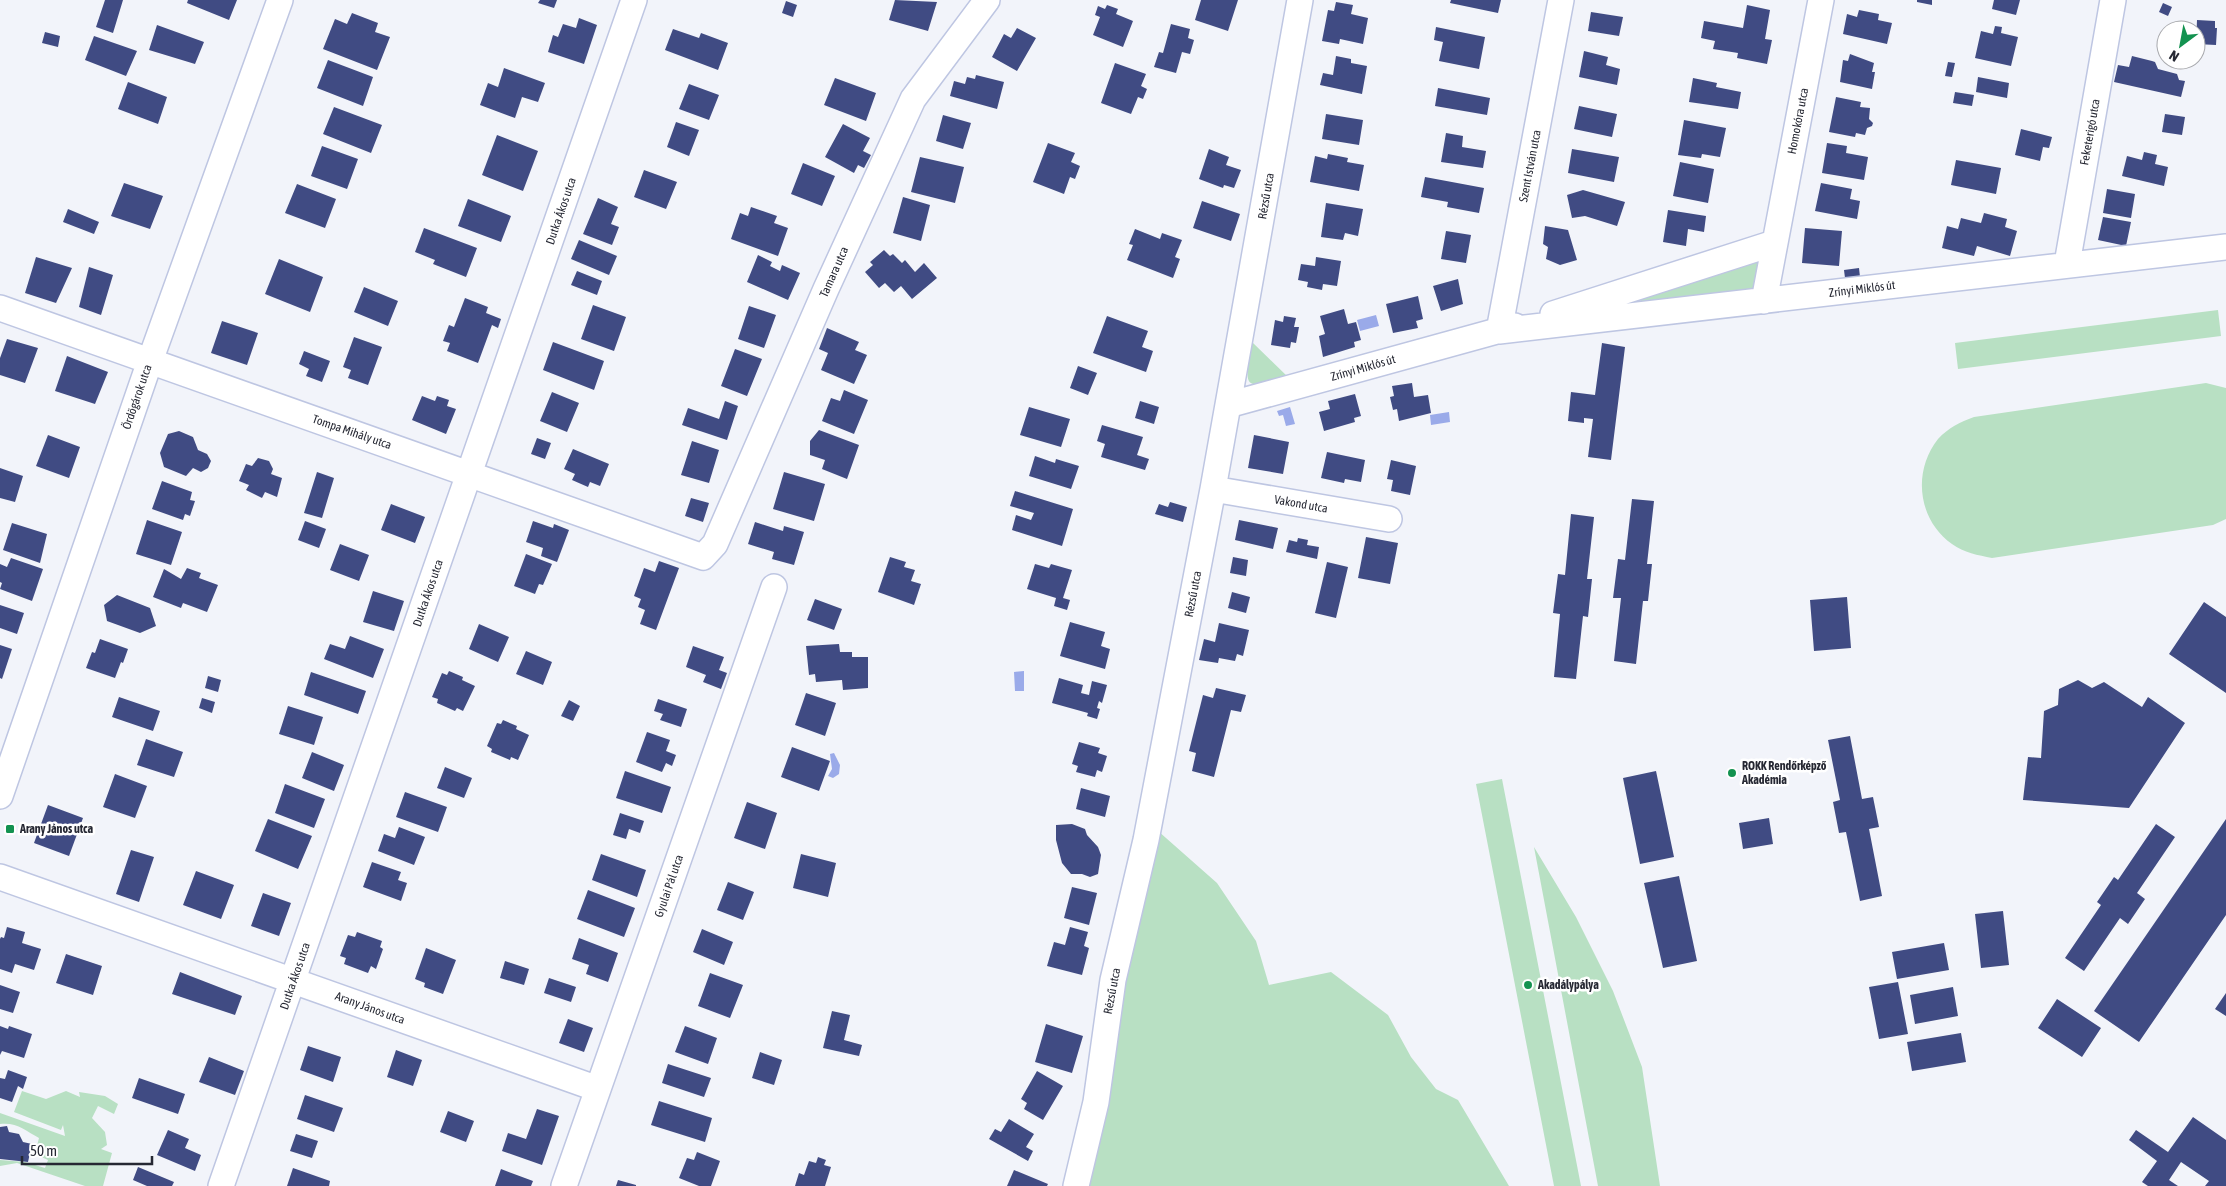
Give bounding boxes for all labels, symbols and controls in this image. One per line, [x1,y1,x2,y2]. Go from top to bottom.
north arrow [2156,20,2206,70]
text: N [2166,47,2182,65]
street label: Homokóra utca [1785,87,1811,155]
street label: Feketerigó utca [2077,98,2103,166]
street label: Szent István utca [1516,129,1544,203]
street label: Rézsű utca [1255,172,1277,220]
street label: Dutka Ákos utca [543,176,579,246]
street label: Tamara utca [817,245,851,299]
street label: Zrínyi Miklós út [1828,278,1897,300]
street label: Zrínyi Miklós út [1329,352,1398,384]
street label: Ördögárok utca [119,363,155,431]
street label: Tompa Mihály utca [311,412,393,452]
street label: Vakond utca [1273,492,1329,516]
street label: Dutka Ákos utca [410,558,446,628]
street label: Rézsű utca [1182,570,1204,618]
place label: ROKK Rendőrképző Akadémia [1741,759,1827,787]
marker: ROKK Rendőrképző Akadémia [1726,767,1738,779]
place label: Arany János utca [19,822,94,836]
marker: Arany János utca [4,823,16,835]
street label: Gyulai Pál utca [652,853,686,919]
street label: Dutka Ákos utca [277,941,313,1011]
street label: Rézsű utca [1101,967,1123,1015]
place label: Akadálypálya [1537,978,1599,992]
marker: Akadálypálya [1522,979,1534,991]
street label: Arany János utca [333,989,407,1027]
scale bar [22,1134,152,1166]
text: 50 m [30,1142,57,1159]

